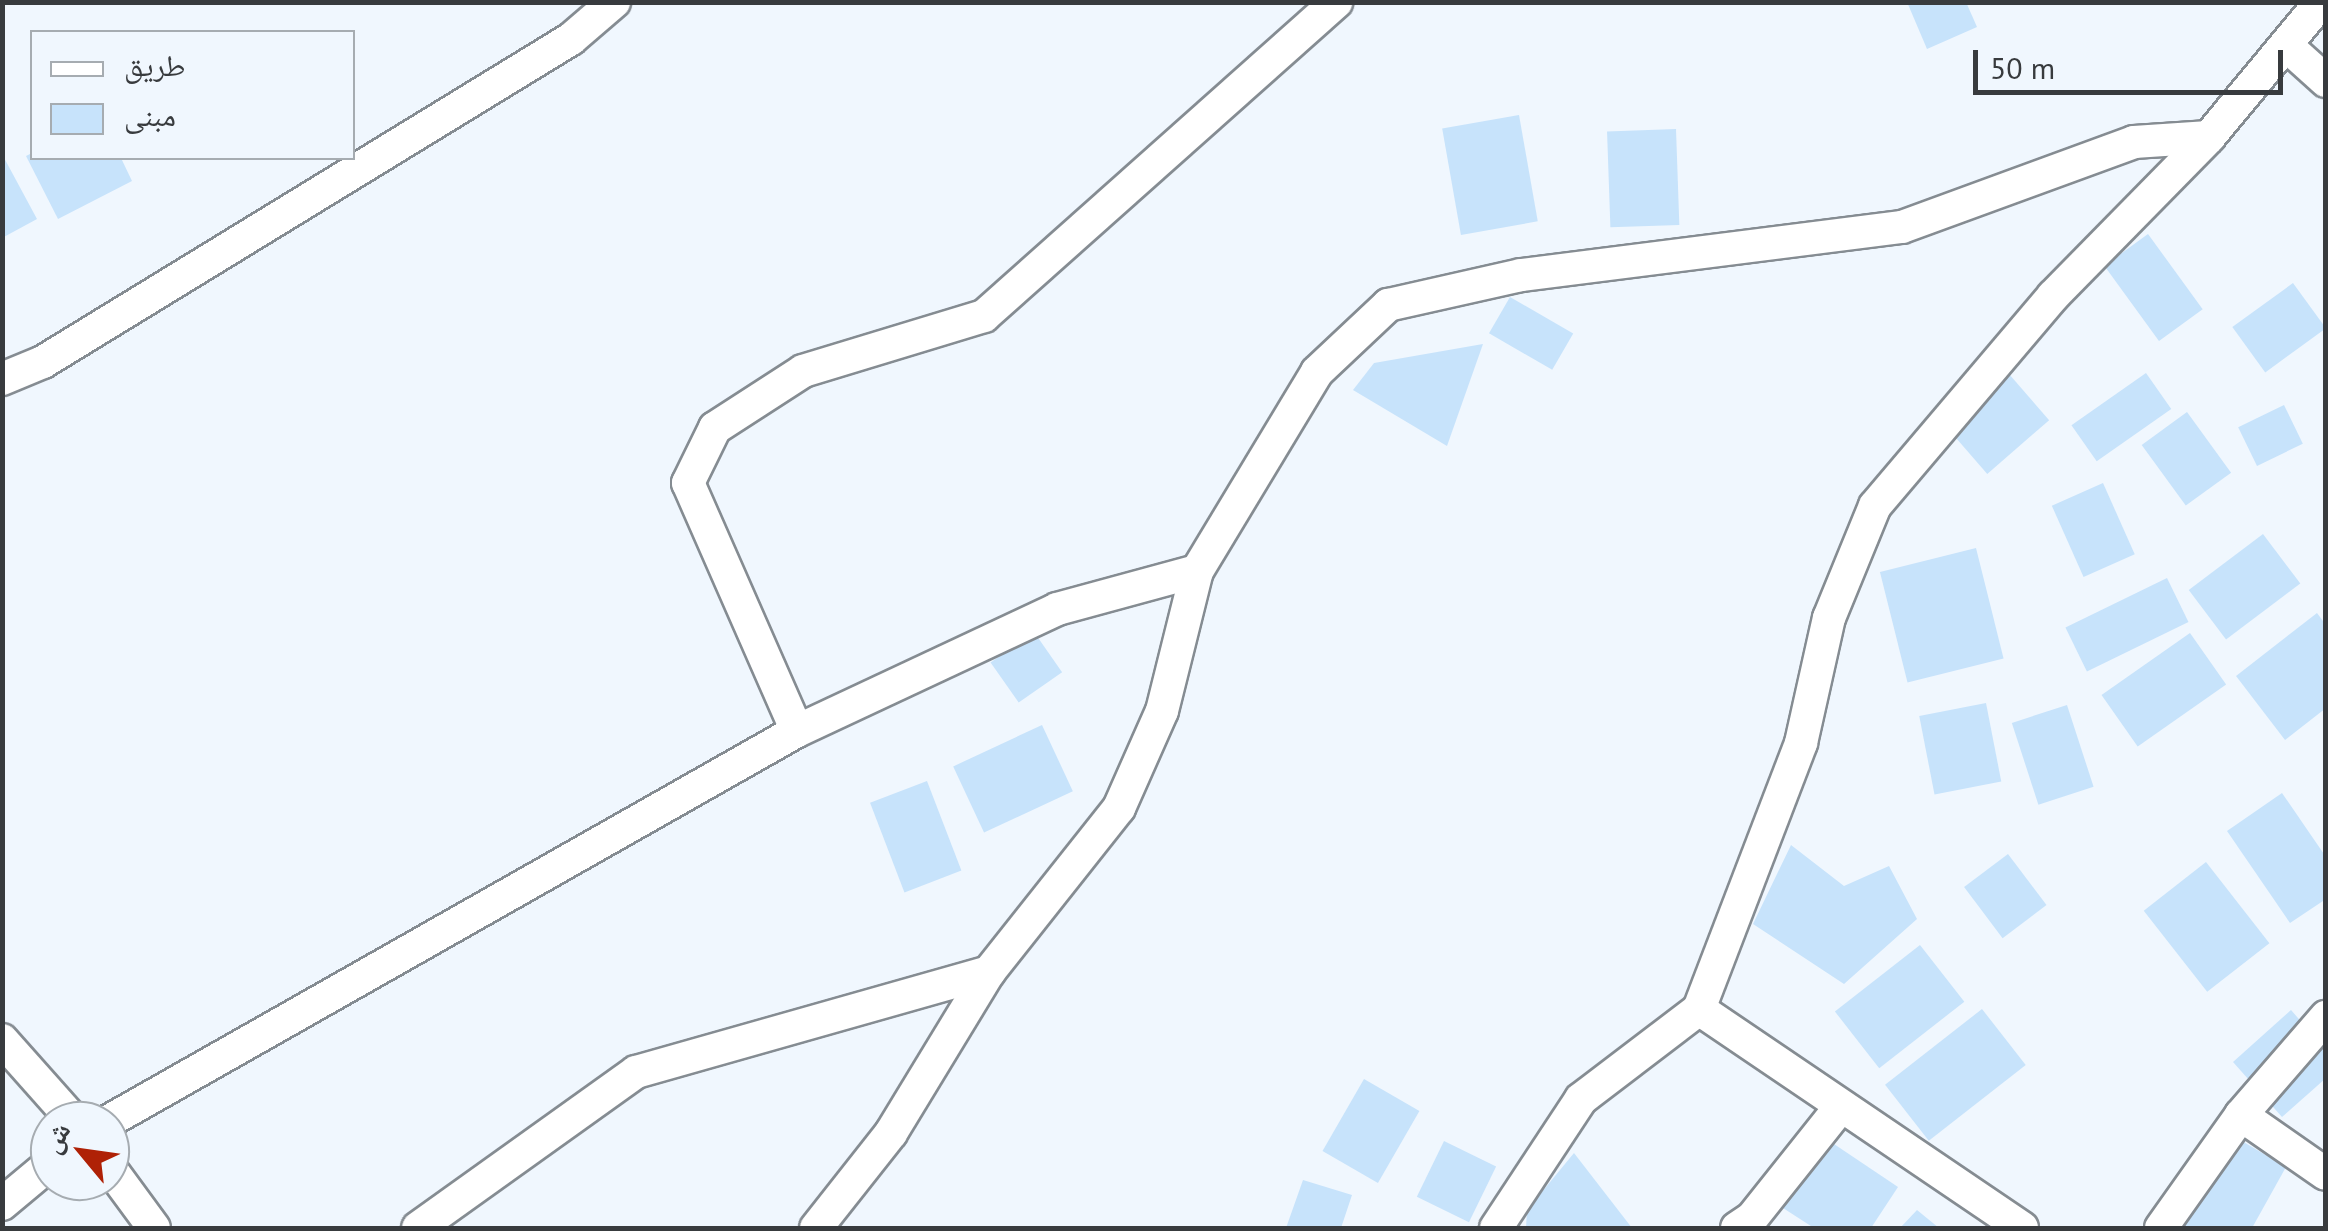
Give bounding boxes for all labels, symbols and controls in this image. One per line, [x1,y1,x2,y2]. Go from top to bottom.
legend [30,30,355,160]
scale bar [1978,30,2288,92]
text: طريق [124,45,185,84]
text: 50 m [1990,48,2055,87]
text: مبنى [124,95,176,134]
north arrow [30,1101,130,1201]
text: ش [32,1115,78,1159]

